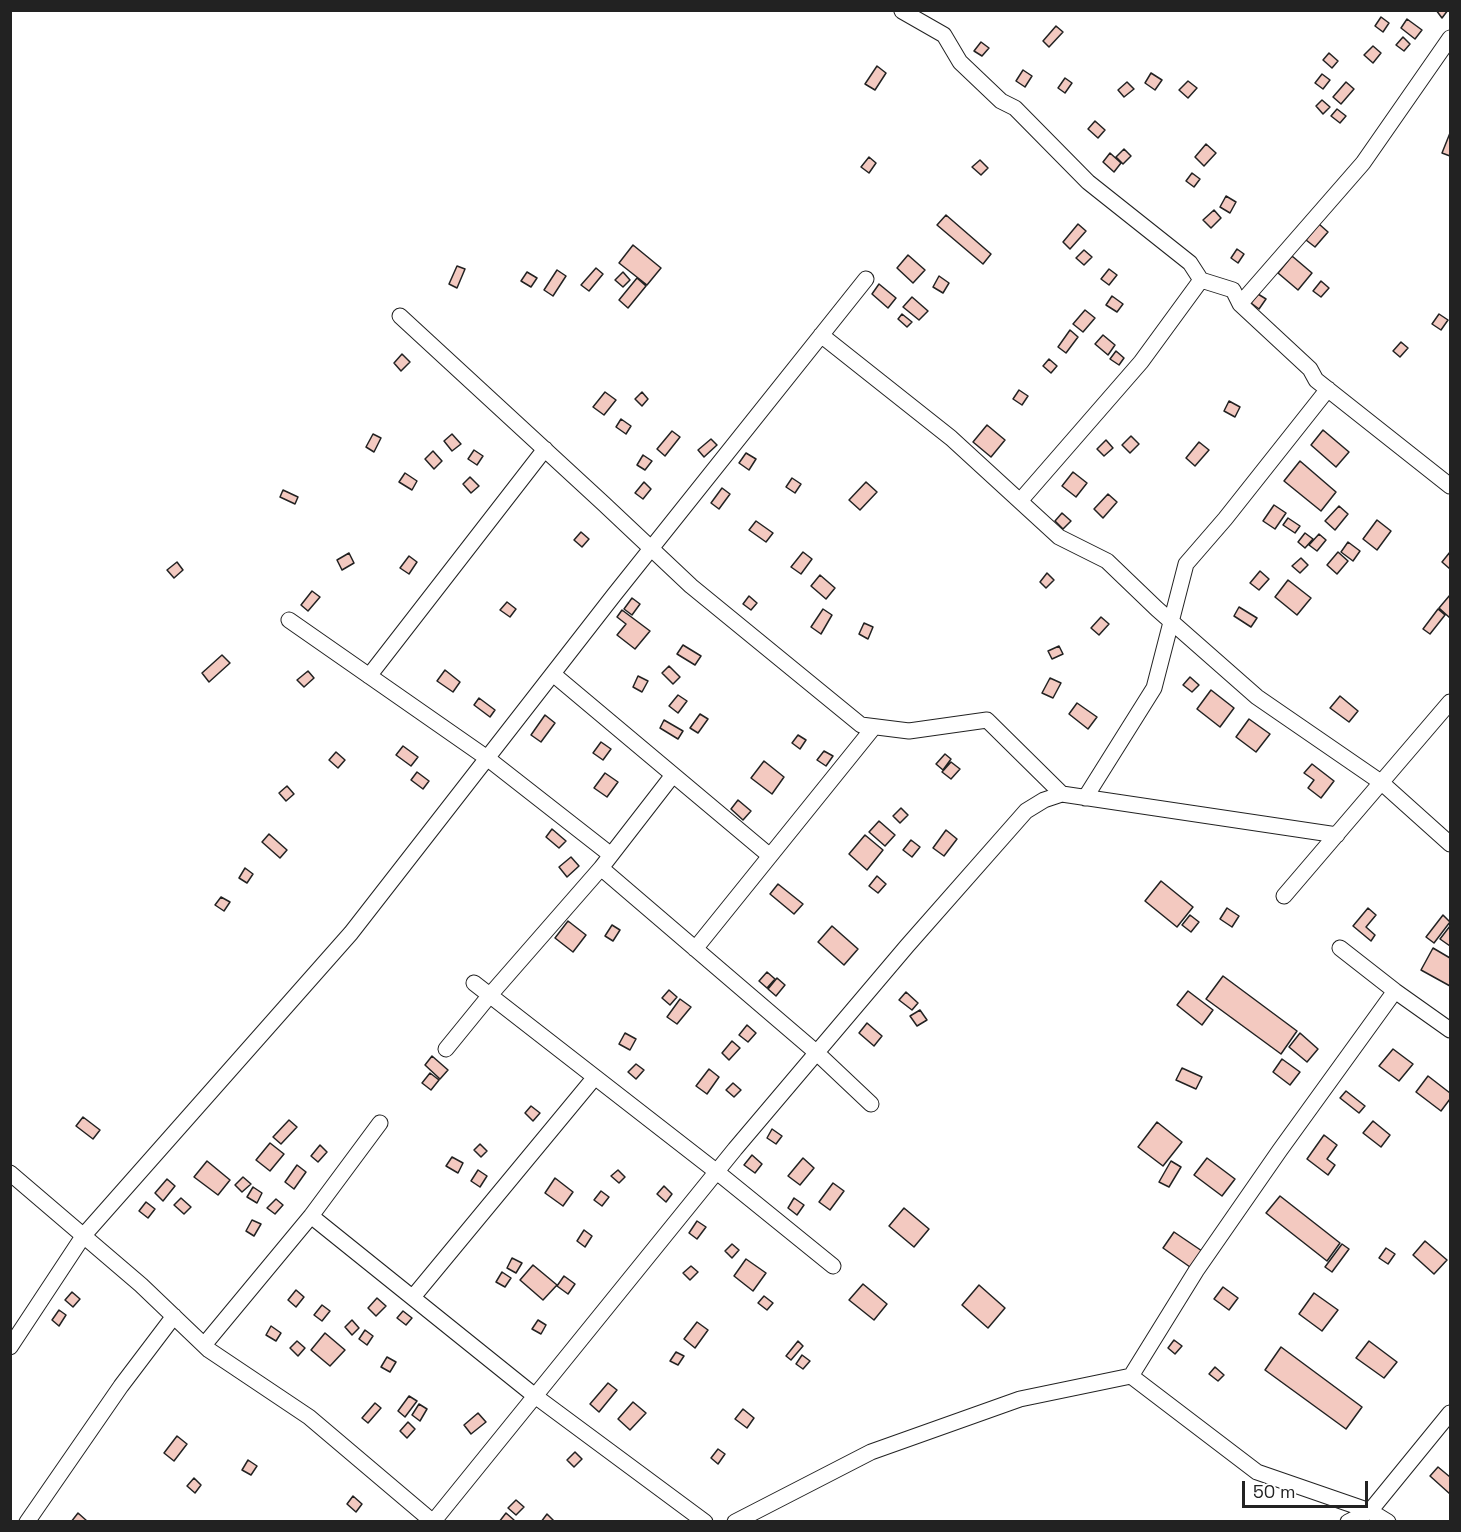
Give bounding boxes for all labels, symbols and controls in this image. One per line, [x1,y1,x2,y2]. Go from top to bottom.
scale bar [1245,1469,1371,1507]
text: 50 m [1253,1480,1295,1503]

